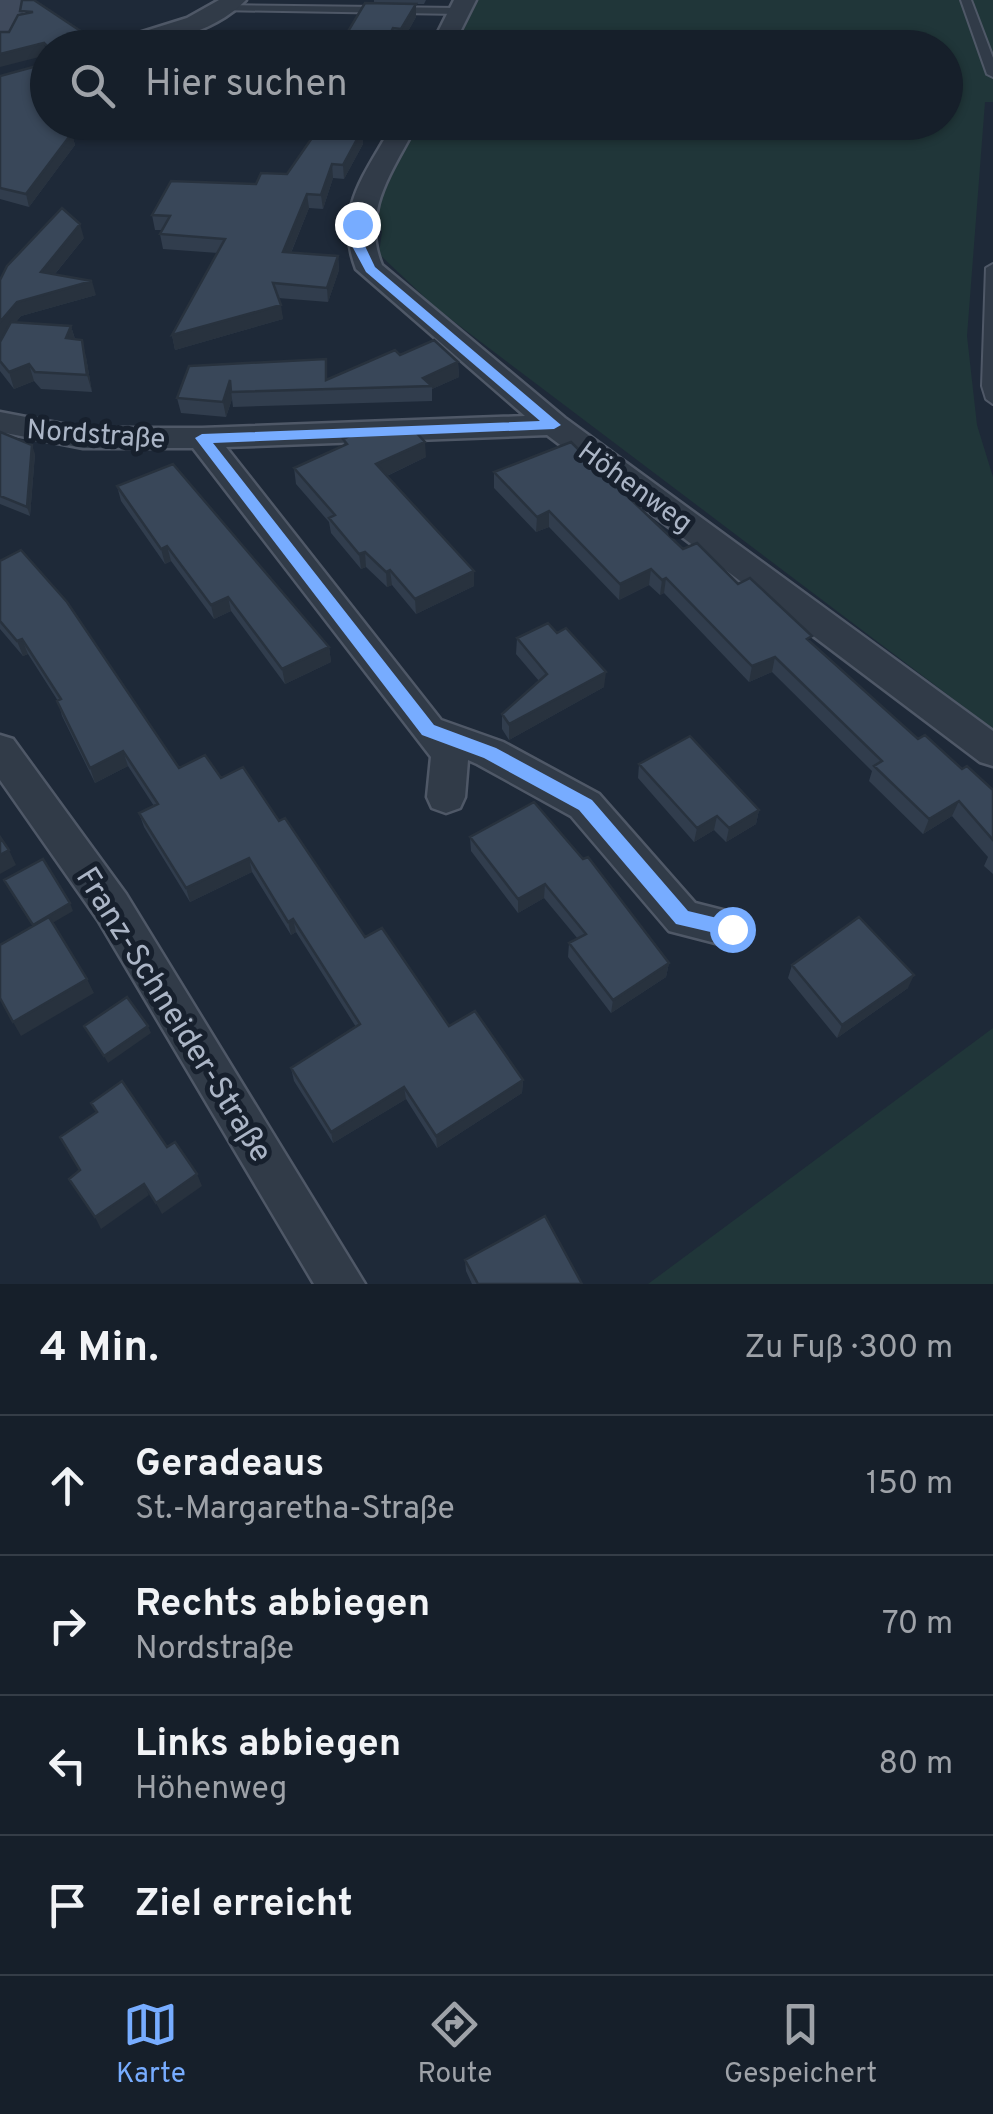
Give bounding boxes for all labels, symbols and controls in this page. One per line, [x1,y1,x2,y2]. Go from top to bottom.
search box [30,30,963,140]
icon: search [65,58,120,113]
text: Hier suchen [145,61,348,110]
route end [335,202,381,248]
street label: Nordstraße [25,413,166,459]
street label: Höhenweg [570,435,699,542]
street label: Franz-Schneider-Straße [65,861,280,1171]
route start [710,907,756,953]
text: 4 Min. [40,1323,159,1376]
text: Zu Fuß · 300 m [745,1329,953,1369]
text: Geradeaus [135,1441,324,1490]
icon: ahead [40,1458,95,1513]
text: 150 m [866,1465,953,1505]
text: St.-Margaretha-Straße [135,1490,455,1530]
text: Rechts abbiegen [135,1581,430,1630]
icon: right [40,1598,95,1653]
text: 70 m [882,1605,953,1645]
text: Nordstraße [135,1630,294,1670]
text: Links abbiegen [135,1721,401,1770]
icon: left [40,1738,95,1793]
text: 80 m [879,1745,953,1785]
text: Höhenweg [135,1770,287,1810]
icon: arrive [40,1878,95,1933]
text: Ziel erreicht [135,1881,353,1930]
tab: Karte [116,1997,186,2093]
tab: Route [418,1997,492,2093]
tab: Gespeichert [724,1997,877,2093]

